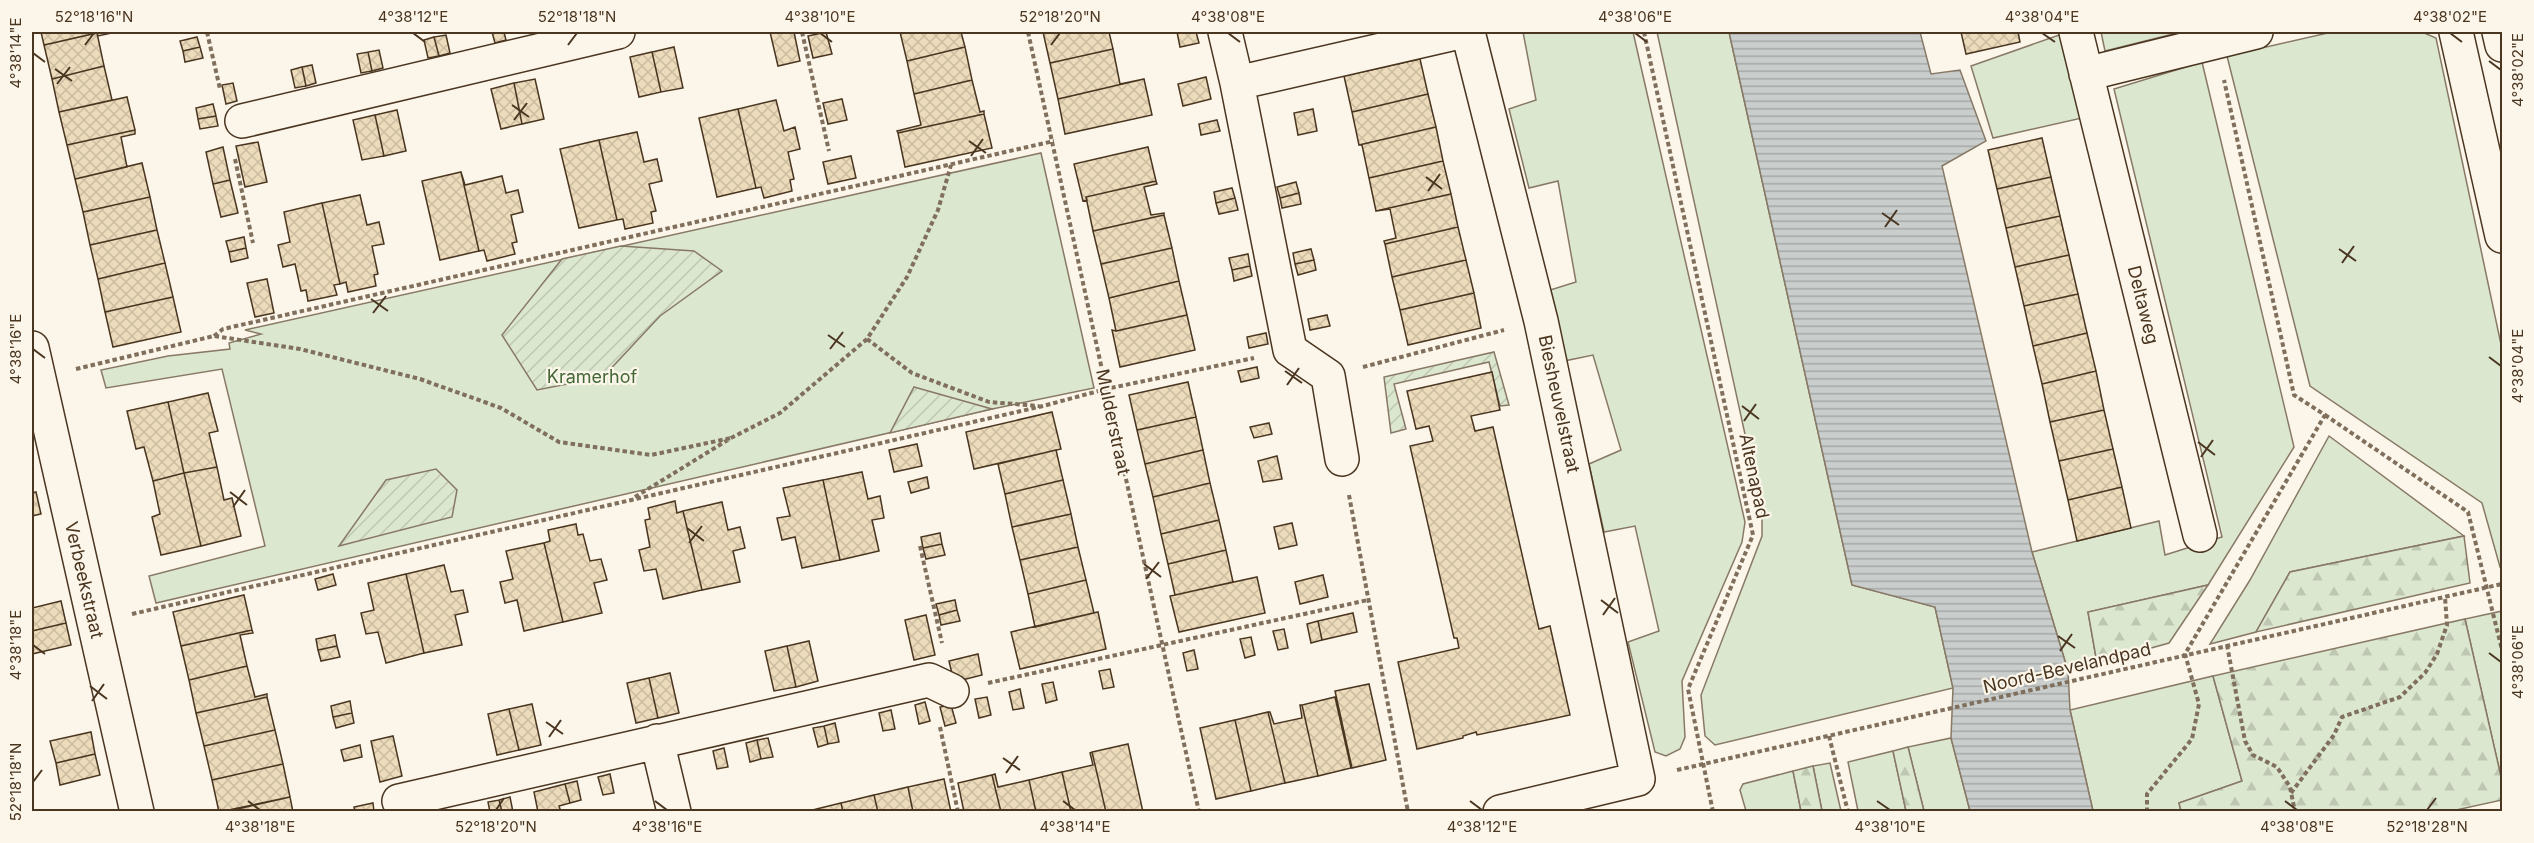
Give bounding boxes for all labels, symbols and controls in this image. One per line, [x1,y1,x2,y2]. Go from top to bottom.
text: 52°18'16"N [55,7,133,26]
text: 4°38'12"E [378,7,448,26]
text: 52°18'18"N [538,7,616,26]
text: 4°38'10"E [785,7,855,26]
text: 52°18'20"N [1019,7,1101,26]
text: 4°38'08"E [1191,7,1265,26]
text: 4°38'06"E [1598,7,1672,26]
text: 4°38'04"E [2005,7,2079,26]
text: 4°38'02"E [2413,7,2487,26]
text: 4°38'14"E [6,17,25,89]
text: 4°38'02"E [2508,33,2527,107]
street label: Deltaweg [2124,263,2163,346]
text: 4°38'16"E [6,314,25,384]
text: 4°38'04"E [2508,329,2527,403]
street label: Biesheuvelstraat [1535,333,1584,475]
park label: Kramerhof [547,366,638,387]
street label: Mulderstraat [1092,367,1135,477]
street label: Altenapad [1735,431,1774,520]
street label: Verbeekstraat [61,519,108,640]
text: 4°38'18"E [6,610,25,680]
text: 4°38'06"E [2508,625,2527,699]
street label: Noord-Bevelandpad [1981,638,2153,697]
text: 52°18'18"N [6,743,25,821]
text: 4°38'18"E [225,817,295,836]
text: 52°18'20"N [455,817,537,836]
text: 4°38'16"E [632,817,702,836]
text: 4°38'14"E [1039,817,1111,836]
text: 4°38'12"E [1447,817,1517,836]
text: 4°38'10"E [1855,817,1925,836]
text: 4°38'08"E [2260,817,2334,836]
text: 52°18'28"N [2386,817,2468,836]

